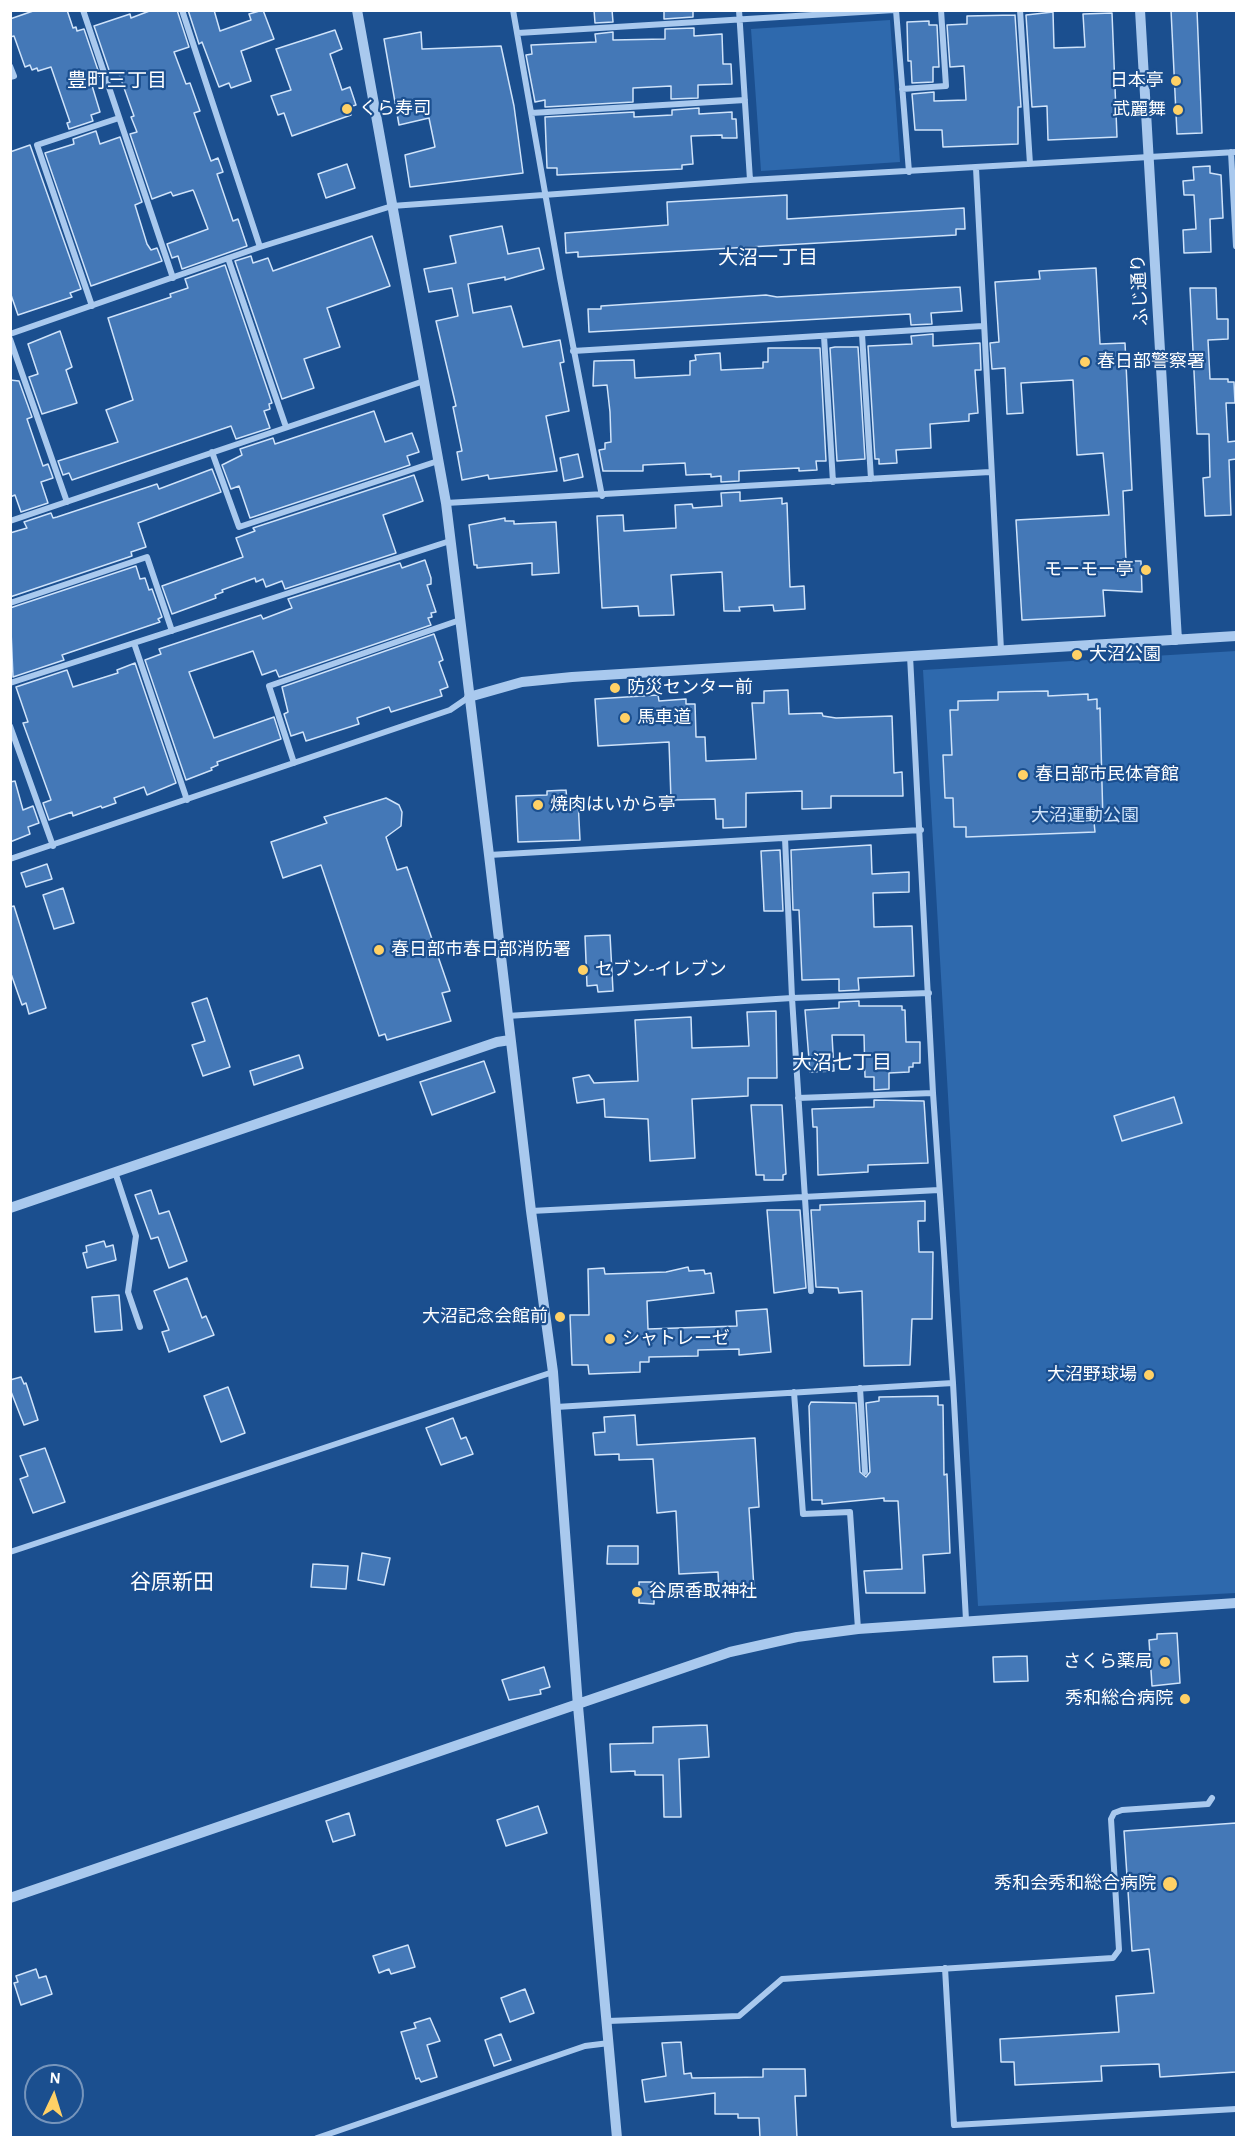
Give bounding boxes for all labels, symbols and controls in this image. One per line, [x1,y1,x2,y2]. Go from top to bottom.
district label: 豊町三丁目 [67,69,167,93]
place label: 日本亭 [1110,70,1164,92]
marker: 日本亭 [1169,74,1183,88]
place label: くら寿司 [359,98,431,120]
place label: 武麗舞 [1112,99,1166,121]
marker: くら寿司 [340,102,354,116]
marker: 武麗舞 [1171,103,1185,117]
district label: 大沼一丁目 [718,246,818,270]
street label: ふじ通り [1127,253,1153,327]
place label: 春日部警察署 [1097,351,1205,373]
marker: 春日部警察署 [1078,355,1092,369]
place label: モーモー亭 [1044,559,1134,581]
marker: モーモー亭 [1139,563,1153,577]
place label: 大沼公園 [1089,644,1161,666]
marker: 大沼公園 [1070,648,1084,662]
place label: 防災センター前 [627,677,753,699]
marker: 防災センター前 [608,681,622,695]
place label: 馬車道 [637,707,691,729]
marker: 馬車道 [618,711,632,725]
place label: 春日部市民体育館 [1035,764,1179,786]
marker: 春日部市民体育館 [1016,768,1030,782]
place label: 焼肉はいから亭 [550,794,676,816]
marker: 焼肉はいから亭 [531,798,545,812]
park label: 大沼運動公園 [1031,805,1139,827]
place label: 春日部市春日部消防署 [391,939,571,961]
marker: 春日部市春日部消防署 [372,943,386,957]
place label: セブン-イレブン [595,959,727,981]
marker: セブン-イレブン [576,963,590,977]
district label: 大沼七丁目 [792,1051,892,1075]
place label: 大沼記念会館前 [422,1306,548,1328]
marker: 大沼記念会館前 [553,1310,567,1324]
place label: シャトレーゼ [622,1328,730,1350]
marker: シャトレーゼ [603,1332,617,1346]
place label: 大沼野球場 [1047,1364,1137,1386]
marker: 大沼野球場 [1142,1368,1156,1382]
district label: 谷原新田 [130,1570,214,1596]
place label: 谷原香取神社 [649,1581,757,1603]
marker: 谷原香取神社 [630,1585,644,1599]
place label: さくら薬局 [1063,1651,1153,1673]
marker: さくら薬局 [1158,1655,1172,1669]
place label: 秀和総合病院 [1065,1688,1173,1710]
marker: 秀和総合病院 [1178,1692,1192,1706]
place label: 秀和会秀和総合病院 [994,1873,1156,1895]
marker: 秀和会秀和総合病院 [1161,1875,1179,1893]
north arrow [24,2064,84,2124]
text: N [49,2070,61,2086]

